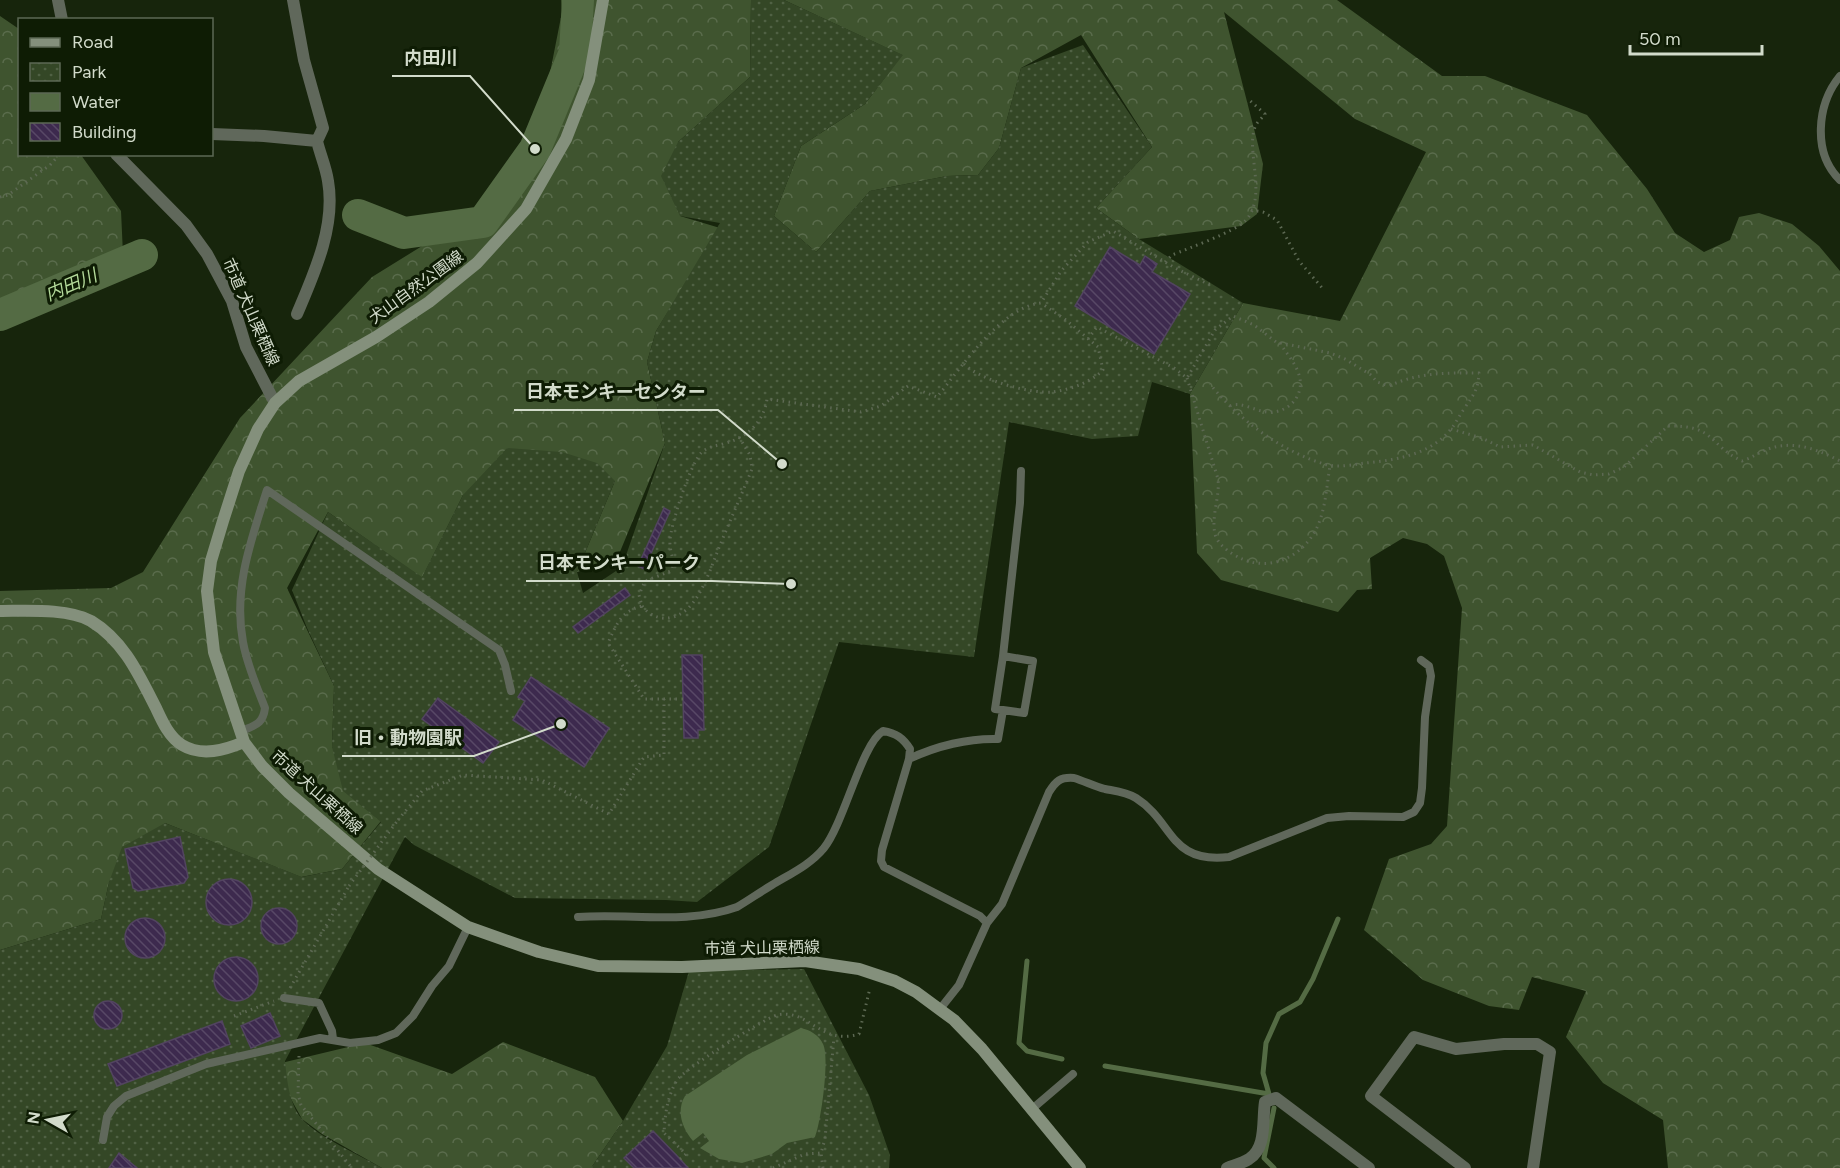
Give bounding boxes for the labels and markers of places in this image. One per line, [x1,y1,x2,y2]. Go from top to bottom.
callout: 内田川 [392,40,470,76]
callout: 日本モンキーセンター [514,374,718,410]
callout: 日本モンキーパーク [526,545,712,581]
callout: 旧・動物園駅 [342,720,474,756]

